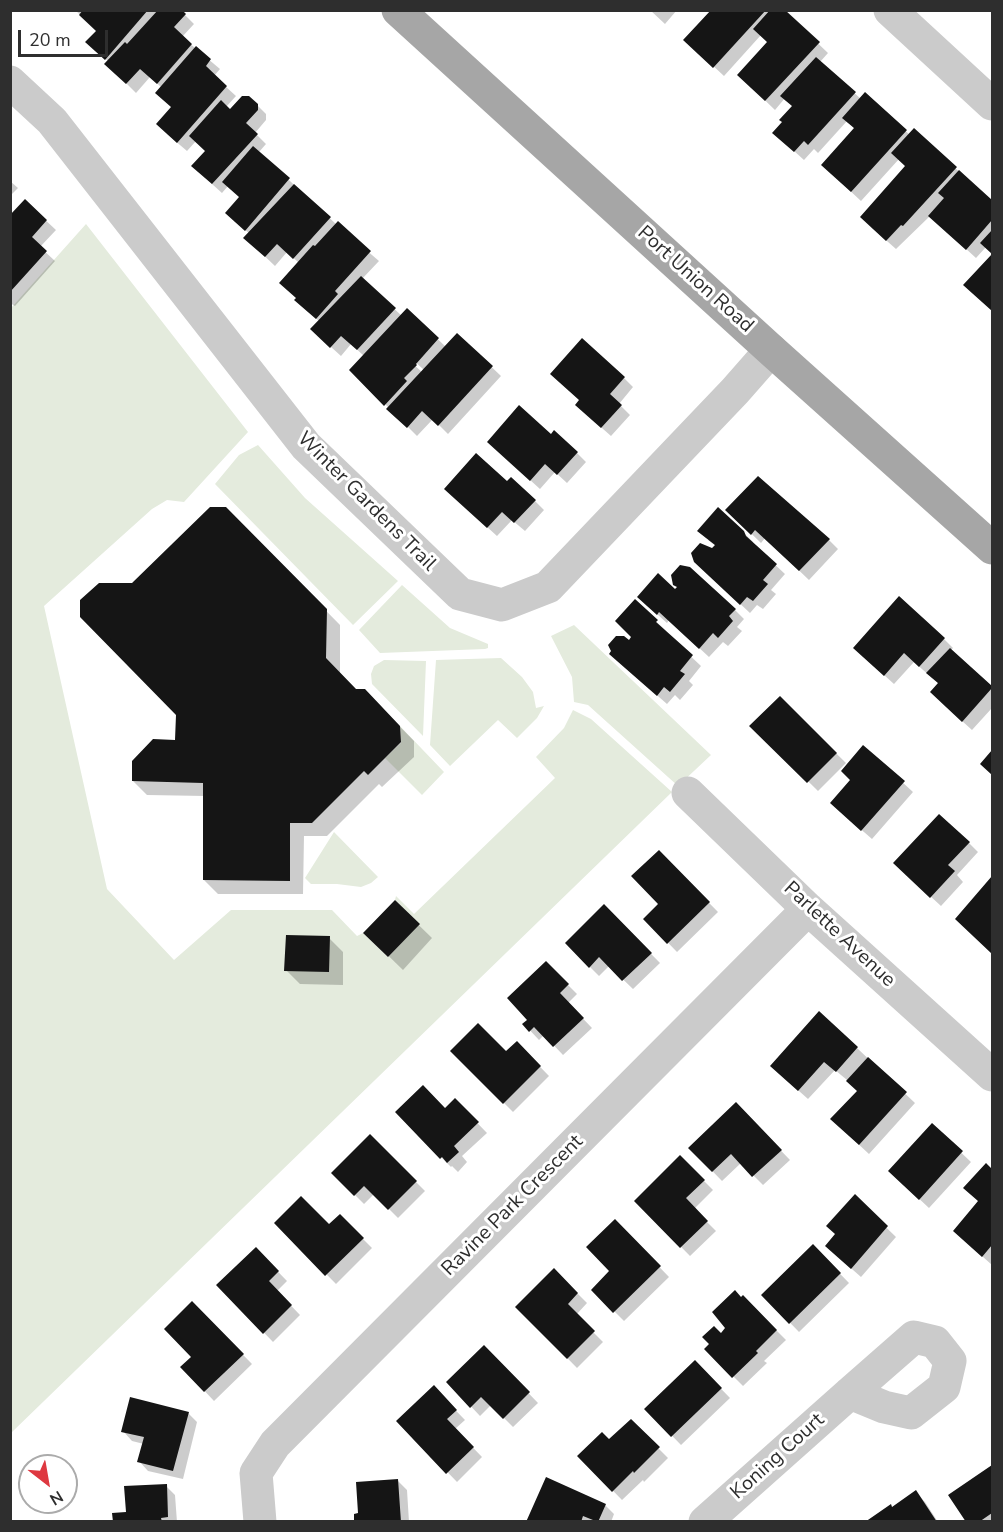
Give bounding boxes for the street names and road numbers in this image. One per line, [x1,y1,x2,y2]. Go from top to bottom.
street label: Port Union Road [632,222,758,338]
street label: Winter Gardens Trail [291,427,441,577]
street label: Parlette Avenue [778,877,900,993]
street label: Ravine Park Crescent [437,1130,589,1282]
street label: Koning Court [726,1409,830,1505]

